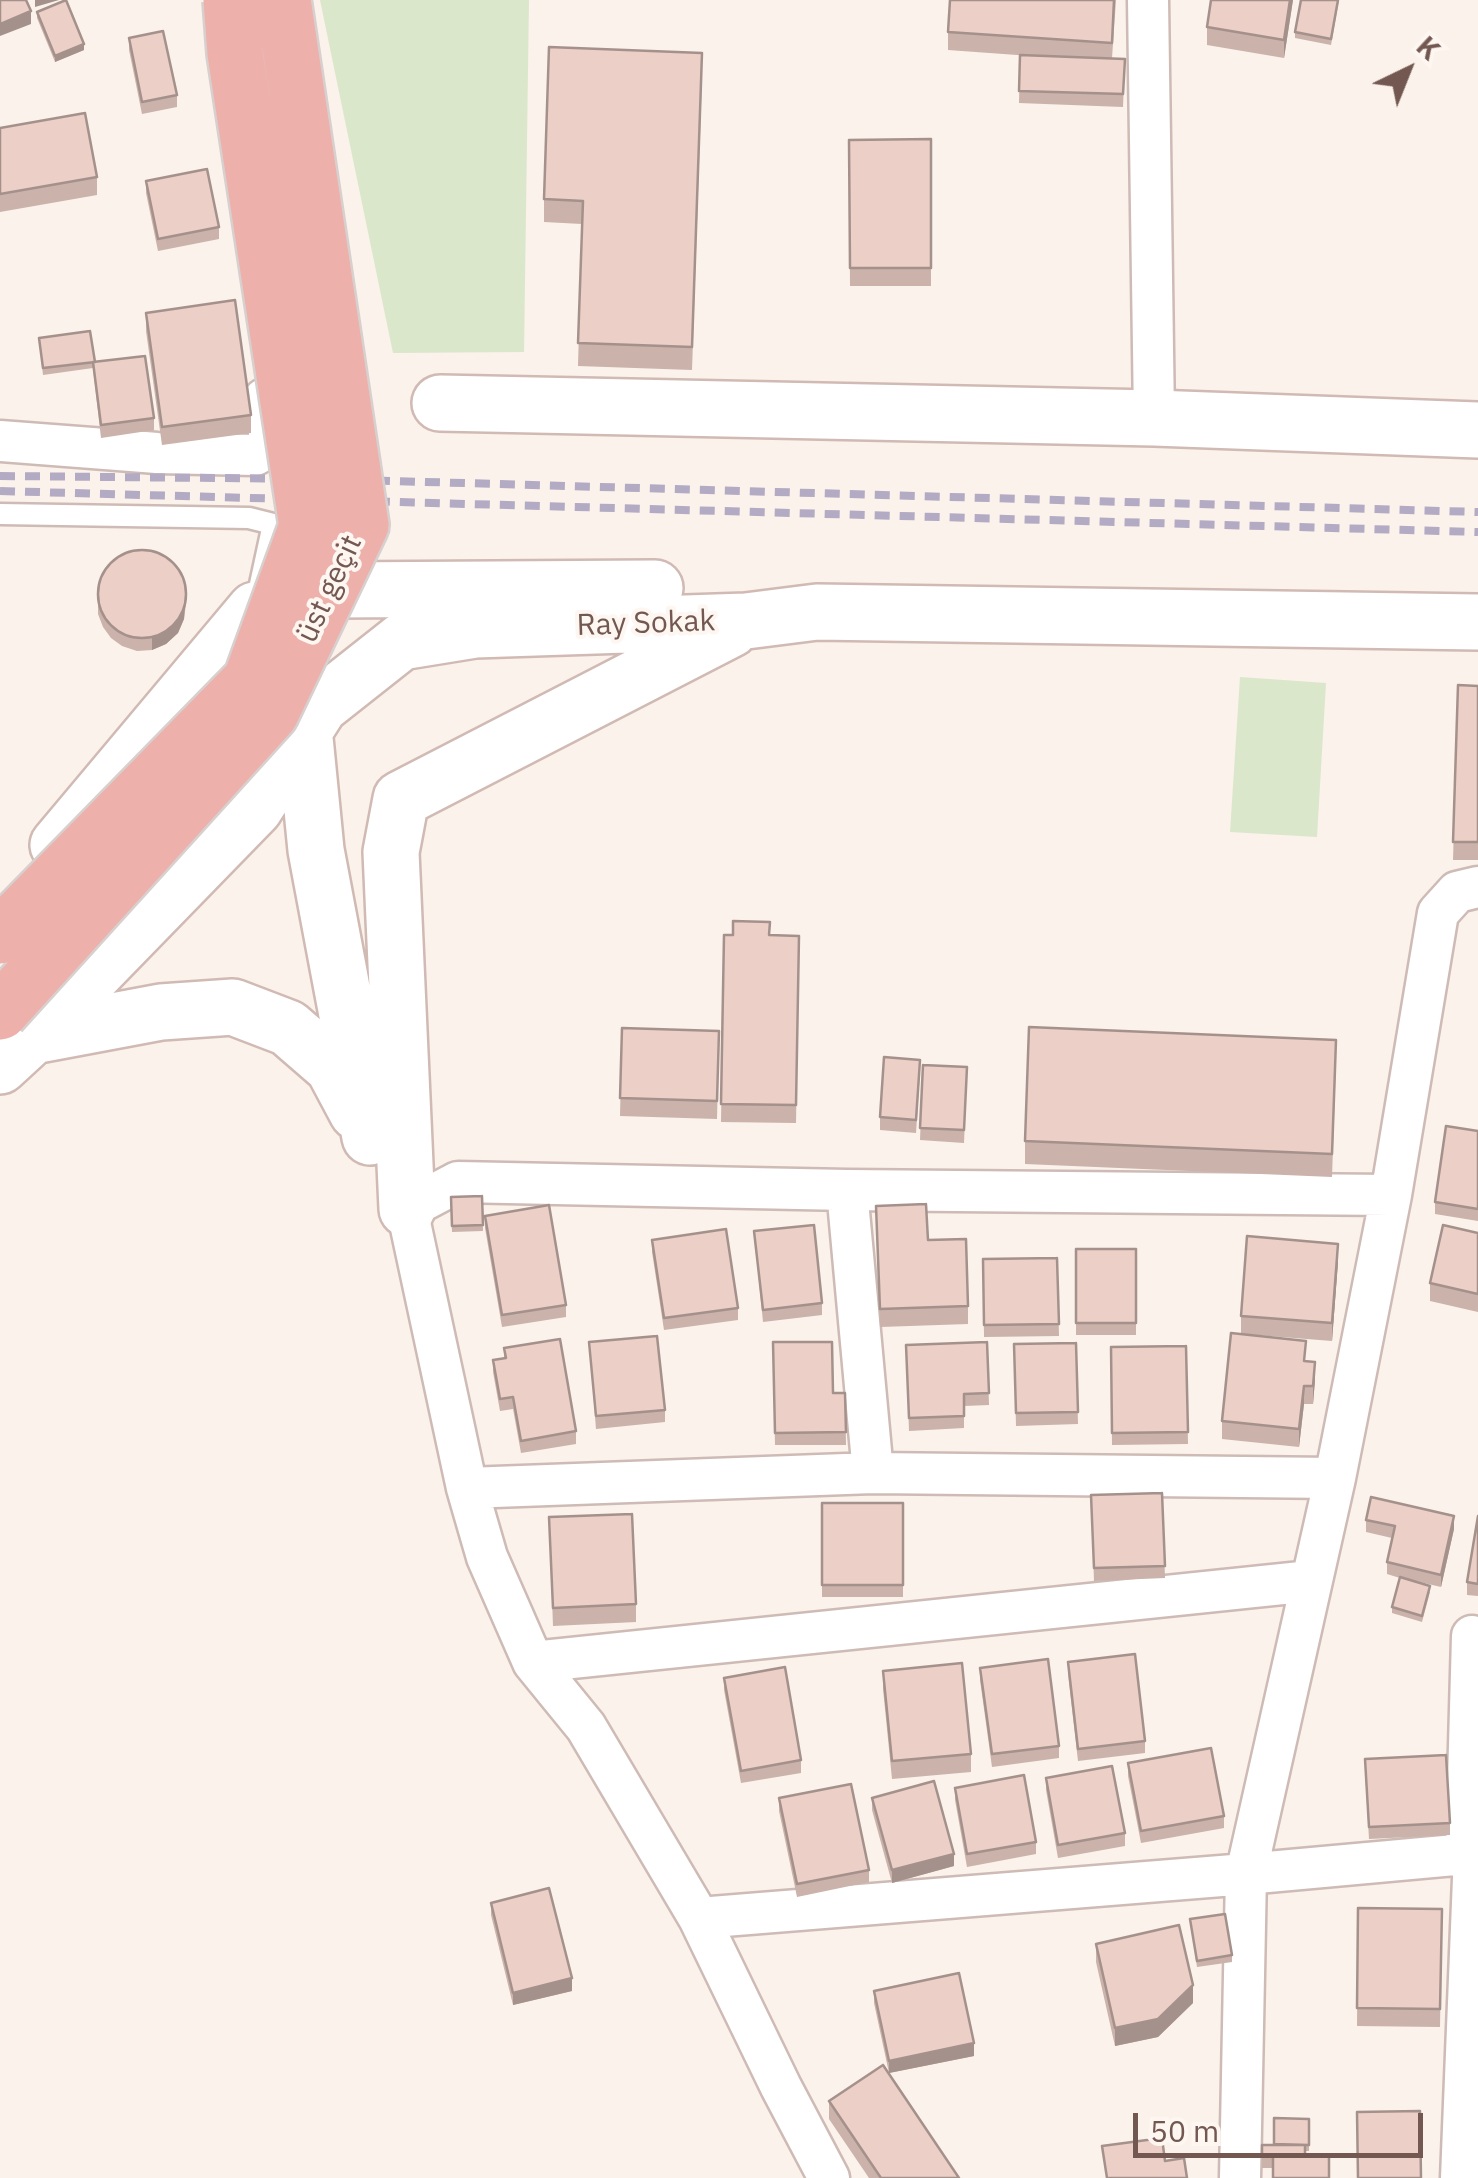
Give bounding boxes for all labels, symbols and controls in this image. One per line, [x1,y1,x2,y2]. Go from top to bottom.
north arrow [1358,20,1458,120]
text: K [1409,28,1449,68]
street label: üst geçit [290,530,370,648]
street label: Ray Sokak [576,604,716,644]
scale bar [1138,2093,1428,2155]
text: 50 m [1150,2111,1219,2150]

